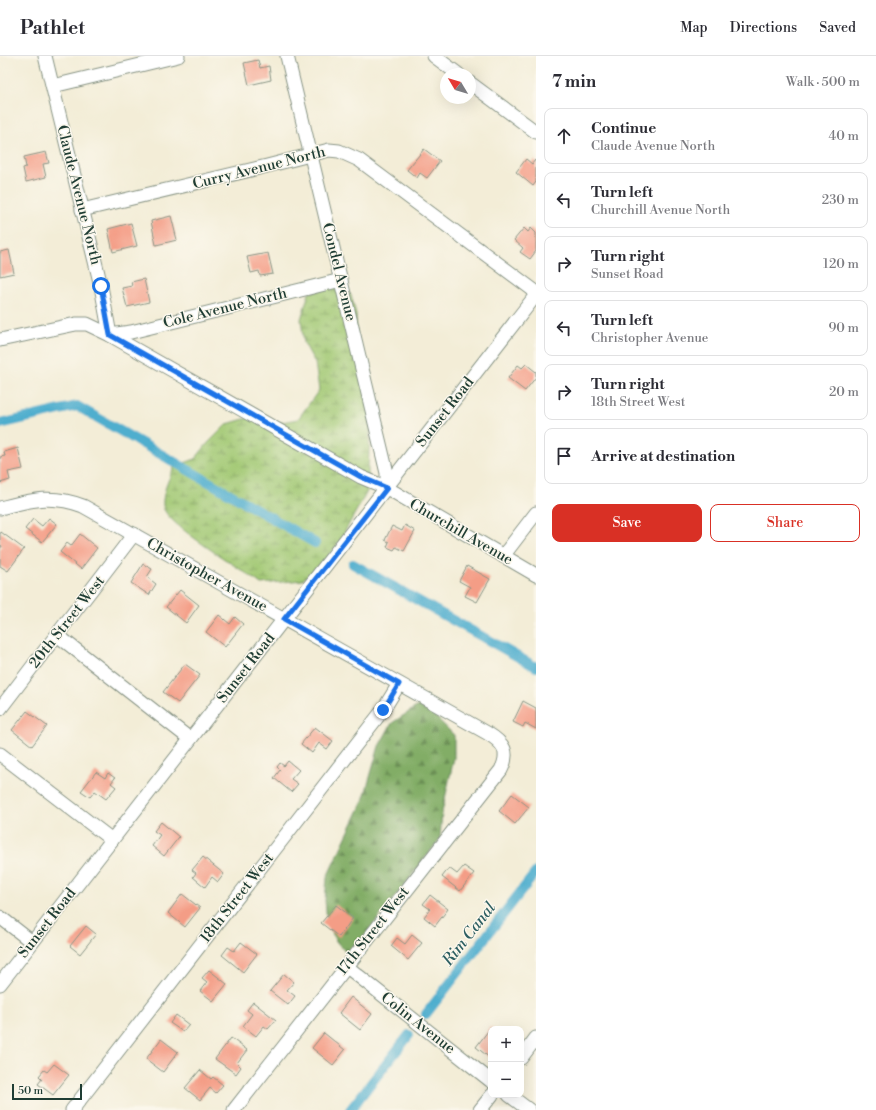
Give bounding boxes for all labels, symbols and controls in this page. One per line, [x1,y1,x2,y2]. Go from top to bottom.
text: Pathlet [20,16,85,40]
text: Map [680,19,708,37]
text: Directions [730,19,797,37]
text: Saved [819,19,856,37]
north arrow [440,68,476,104]
text: 7 min [552,71,596,93]
text: Walk · 500 m [786,74,860,90]
text: Continue [591,119,656,138]
street label: Claude Avenue North [52,123,106,267]
icon: ahead [553,125,575,147]
text: 40 m [829,128,859,144]
text: Claude Avenue North [591,138,715,154]
street label: Curry Avenue North [191,142,327,194]
text: Turn left [591,183,653,202]
icon: left [553,189,575,211]
text: 230 m [822,192,859,208]
text: Churchill Avenue North [591,202,730,218]
street label: Condel Avenue [318,221,360,323]
text: Turn right [591,247,665,266]
icon: right [553,253,575,275]
text: 120 m [823,256,859,272]
text: Sunset Road [591,266,663,282]
route start [92,277,110,295]
street label: Cole Avenue North [161,283,289,333]
text: Turn left [591,311,653,330]
icon: left [553,317,575,339]
text: 90 m [828,320,859,336]
text: Christopher Avenue [591,330,708,346]
street label: Sunset Road [412,373,478,451]
text: Turn right [591,375,665,394]
icon: right [553,381,575,403]
text: 20 m [829,384,859,400]
text: 18th Street West [591,394,685,410]
icon: arrive [553,445,575,467]
text: Arrive at destination [591,447,735,466]
street label: Churchill Avenue [406,495,516,569]
button: Save [552,504,702,542]
button: Share [710,504,860,542]
street label: Christopher Avenue [143,534,271,616]
street label: 20th Street West [25,571,109,672]
street label: Sunset Road [213,629,279,707]
route end [374,701,392,719]
street label: 18th Street West [196,849,278,947]
street label: 17th Street West [333,883,414,979]
street label: Sunset Road [14,884,80,962]
water label: Rim Canal [437,897,501,971]
street label: Colin Avenue [377,988,459,1058]
map controls [488,1026,524,1098]
button: + [488,1026,524,1062]
button: − [488,1062,524,1098]
scale bar [12,1082,82,1101]
text: 50 m [18,1084,43,1098]

